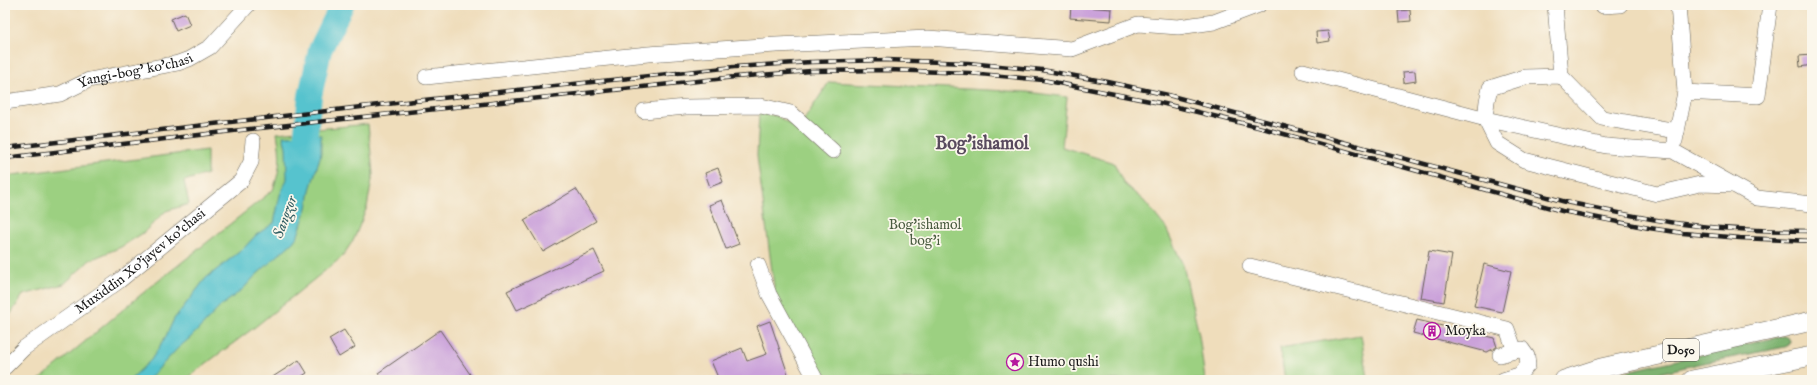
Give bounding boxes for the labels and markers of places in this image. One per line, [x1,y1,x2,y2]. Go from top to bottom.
building icon: Moyka [1422,321,1442,341]
place label: Moyka [1445,322,1487,340]
place icon: Humo qushi [1005,352,1025,372]
place label: Humo qushi [1028,353,1099,371]

